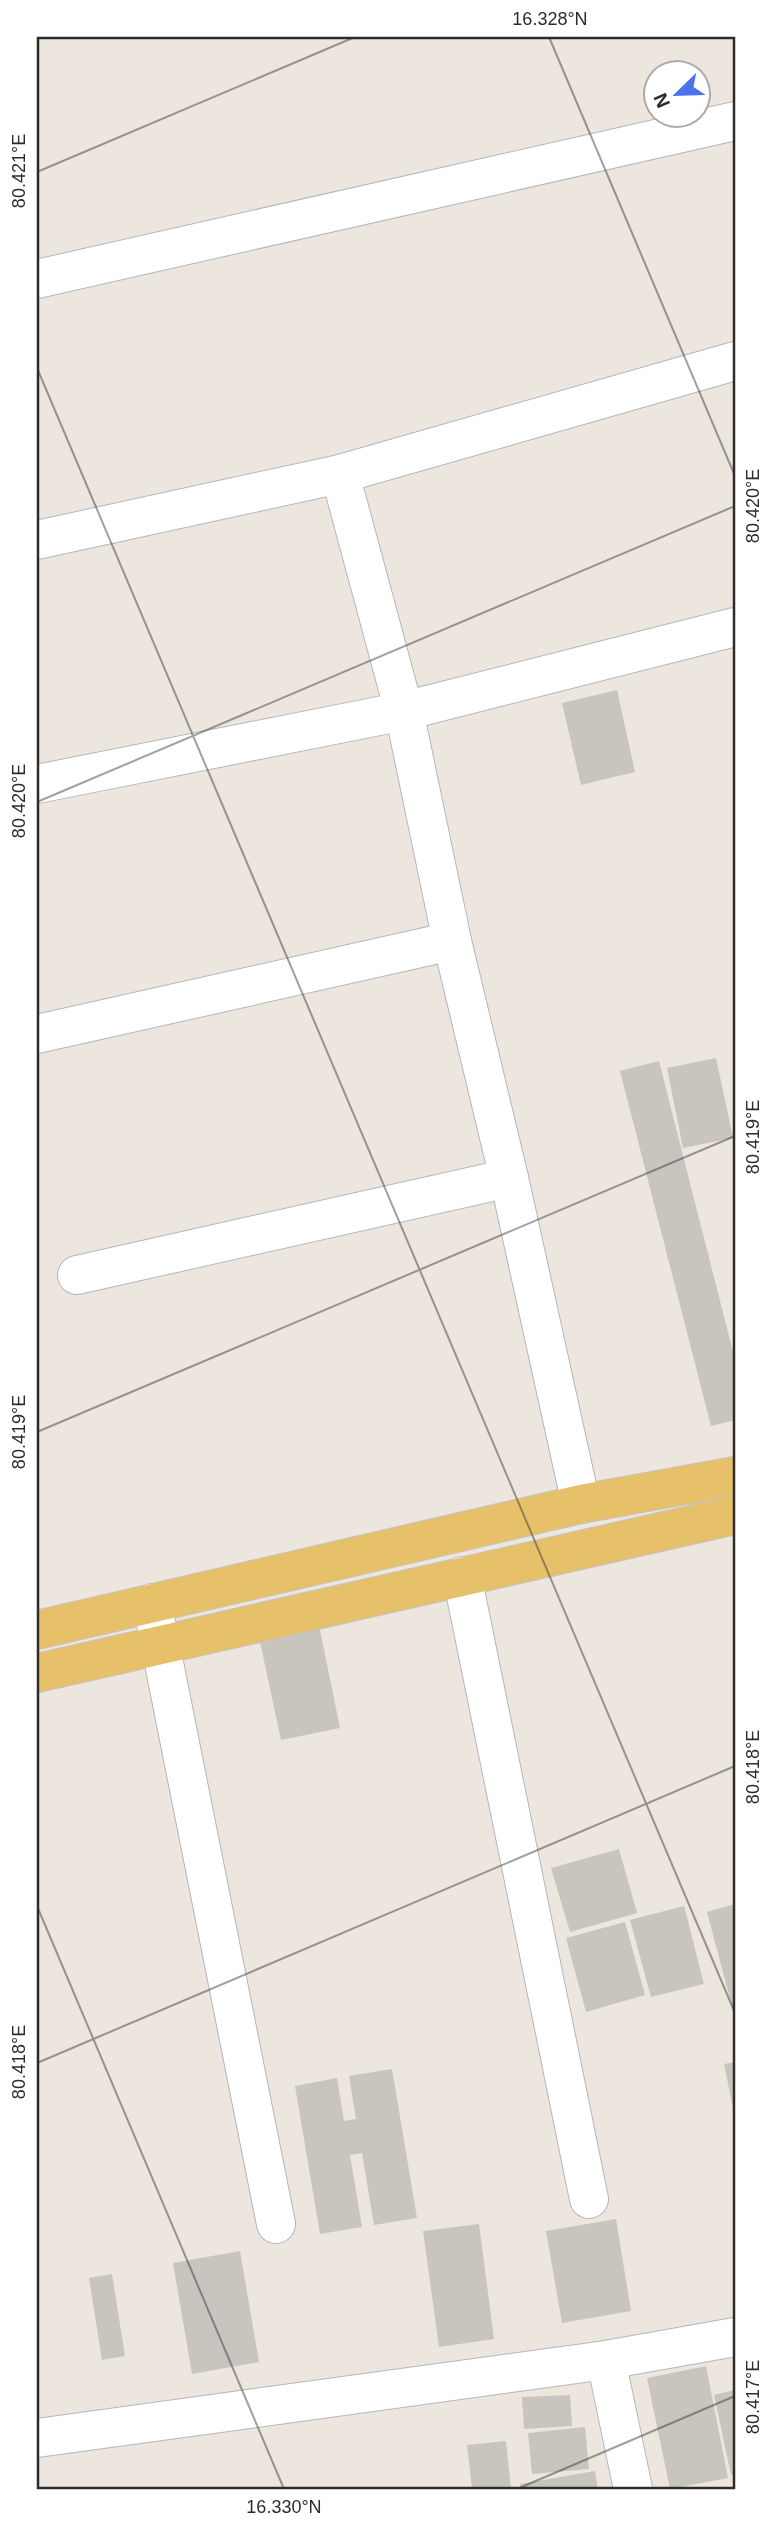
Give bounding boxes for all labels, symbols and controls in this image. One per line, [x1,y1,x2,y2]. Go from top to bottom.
text: 16.328°N [512,9,588,29]
north arrow [642,60,712,130]
text: N [649,90,674,111]
text: 80.421°E [9,134,29,208]
text: 80.420°E [743,469,763,543]
text: 80.420°E [9,764,29,838]
text: 80.419°E [743,1100,763,1174]
text: 80.419°E [9,1395,29,1469]
text: 80.418°E [743,1730,763,1804]
text: 80.418°E [9,2025,29,2099]
text: 80.417°E [743,2360,763,2434]
text: 16.330°N [246,2497,322,2517]

